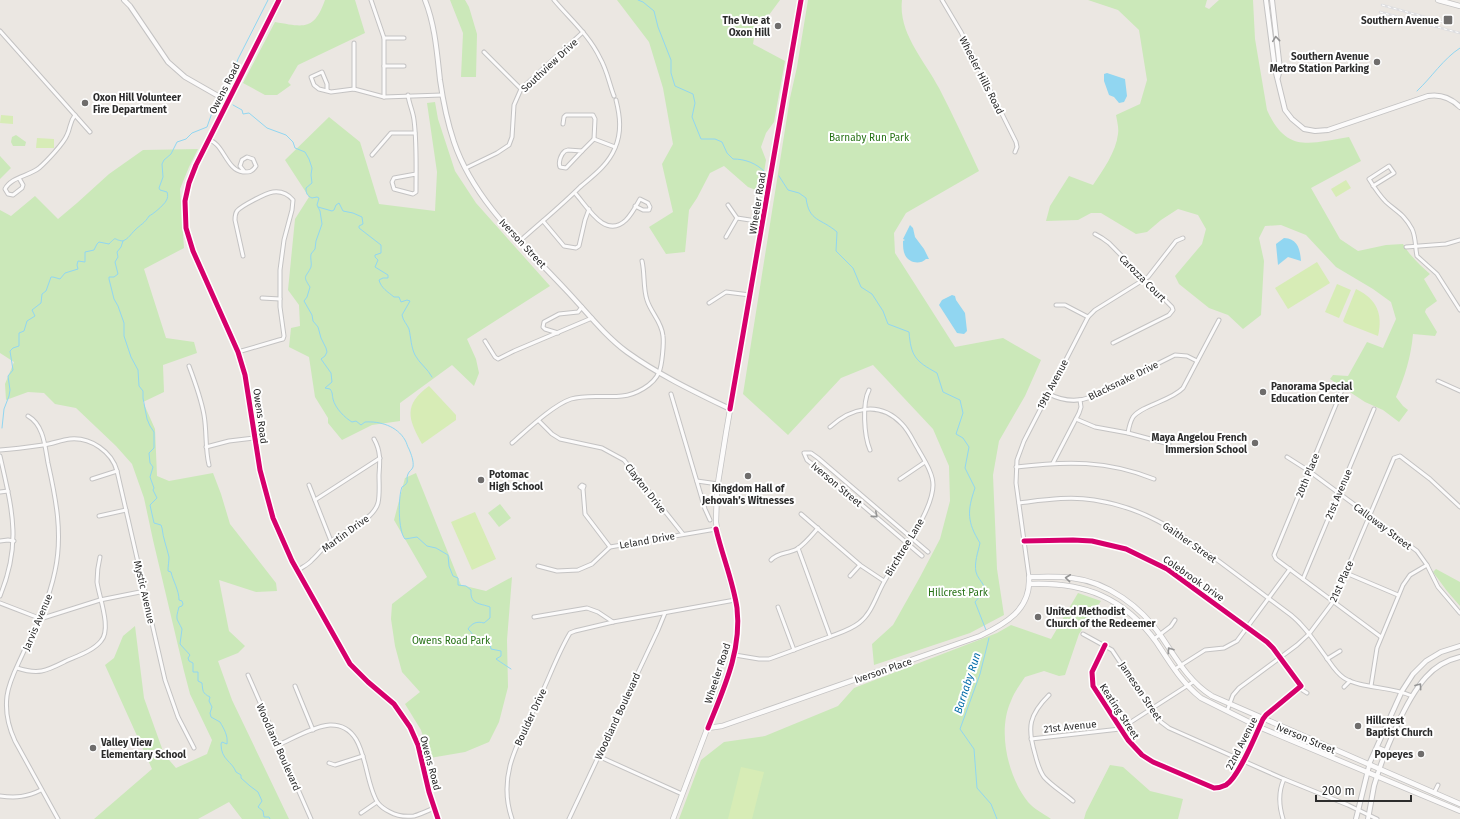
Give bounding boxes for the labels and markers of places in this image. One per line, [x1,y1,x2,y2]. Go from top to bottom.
marker: Southern Avenue [1442,14,1454,26]
place label: The Vue at Oxon Hill [722,15,770,39]
place label: Southern Avenue [1361,15,1439,27]
marker: The Vue at Oxon Hill [773,21,783,31]
place label: Southern Avenue Metro Station Parking [1270,51,1369,75]
marker: Southern Avenue Metro Station Parking [1372,57,1382,67]
place label: Oxon Hill Volunteer Fire Department [93,92,182,116]
marker: Oxon Hill Volunteer Fire Department [80,98,90,108]
place label: Panorama Special Education Center [1271,381,1352,405]
marker: Panorama Special Education Center [1258,387,1268,397]
place label: Maya Angelou French Immersion School [1152,432,1247,456]
marker: Maya Angelou French Immersion School [1250,438,1260,448]
place label: Potomac High School [489,469,543,493]
marker: Kingdom Hall of Jehovah’s Witnesses [743,471,753,481]
marker: Potomac High School [476,475,486,485]
place label: Kingdom Hall of Jehovah’s Witnesses [701,483,794,507]
place label: United Methodist Church of the Redeemer [1046,606,1157,630]
marker: United Methodist Church of the Redeemer [1033,612,1043,622]
place label: Hillcrest Baptist Church [1366,715,1433,739]
marker: Hillcrest Baptist Church [1353,721,1363,731]
place label: Valley View Elementary School [100,737,186,761]
marker: Valley View Elementary School [88,743,98,753]
place label: Popeyes [1375,749,1413,761]
marker: Popeyes [1416,749,1426,759]

